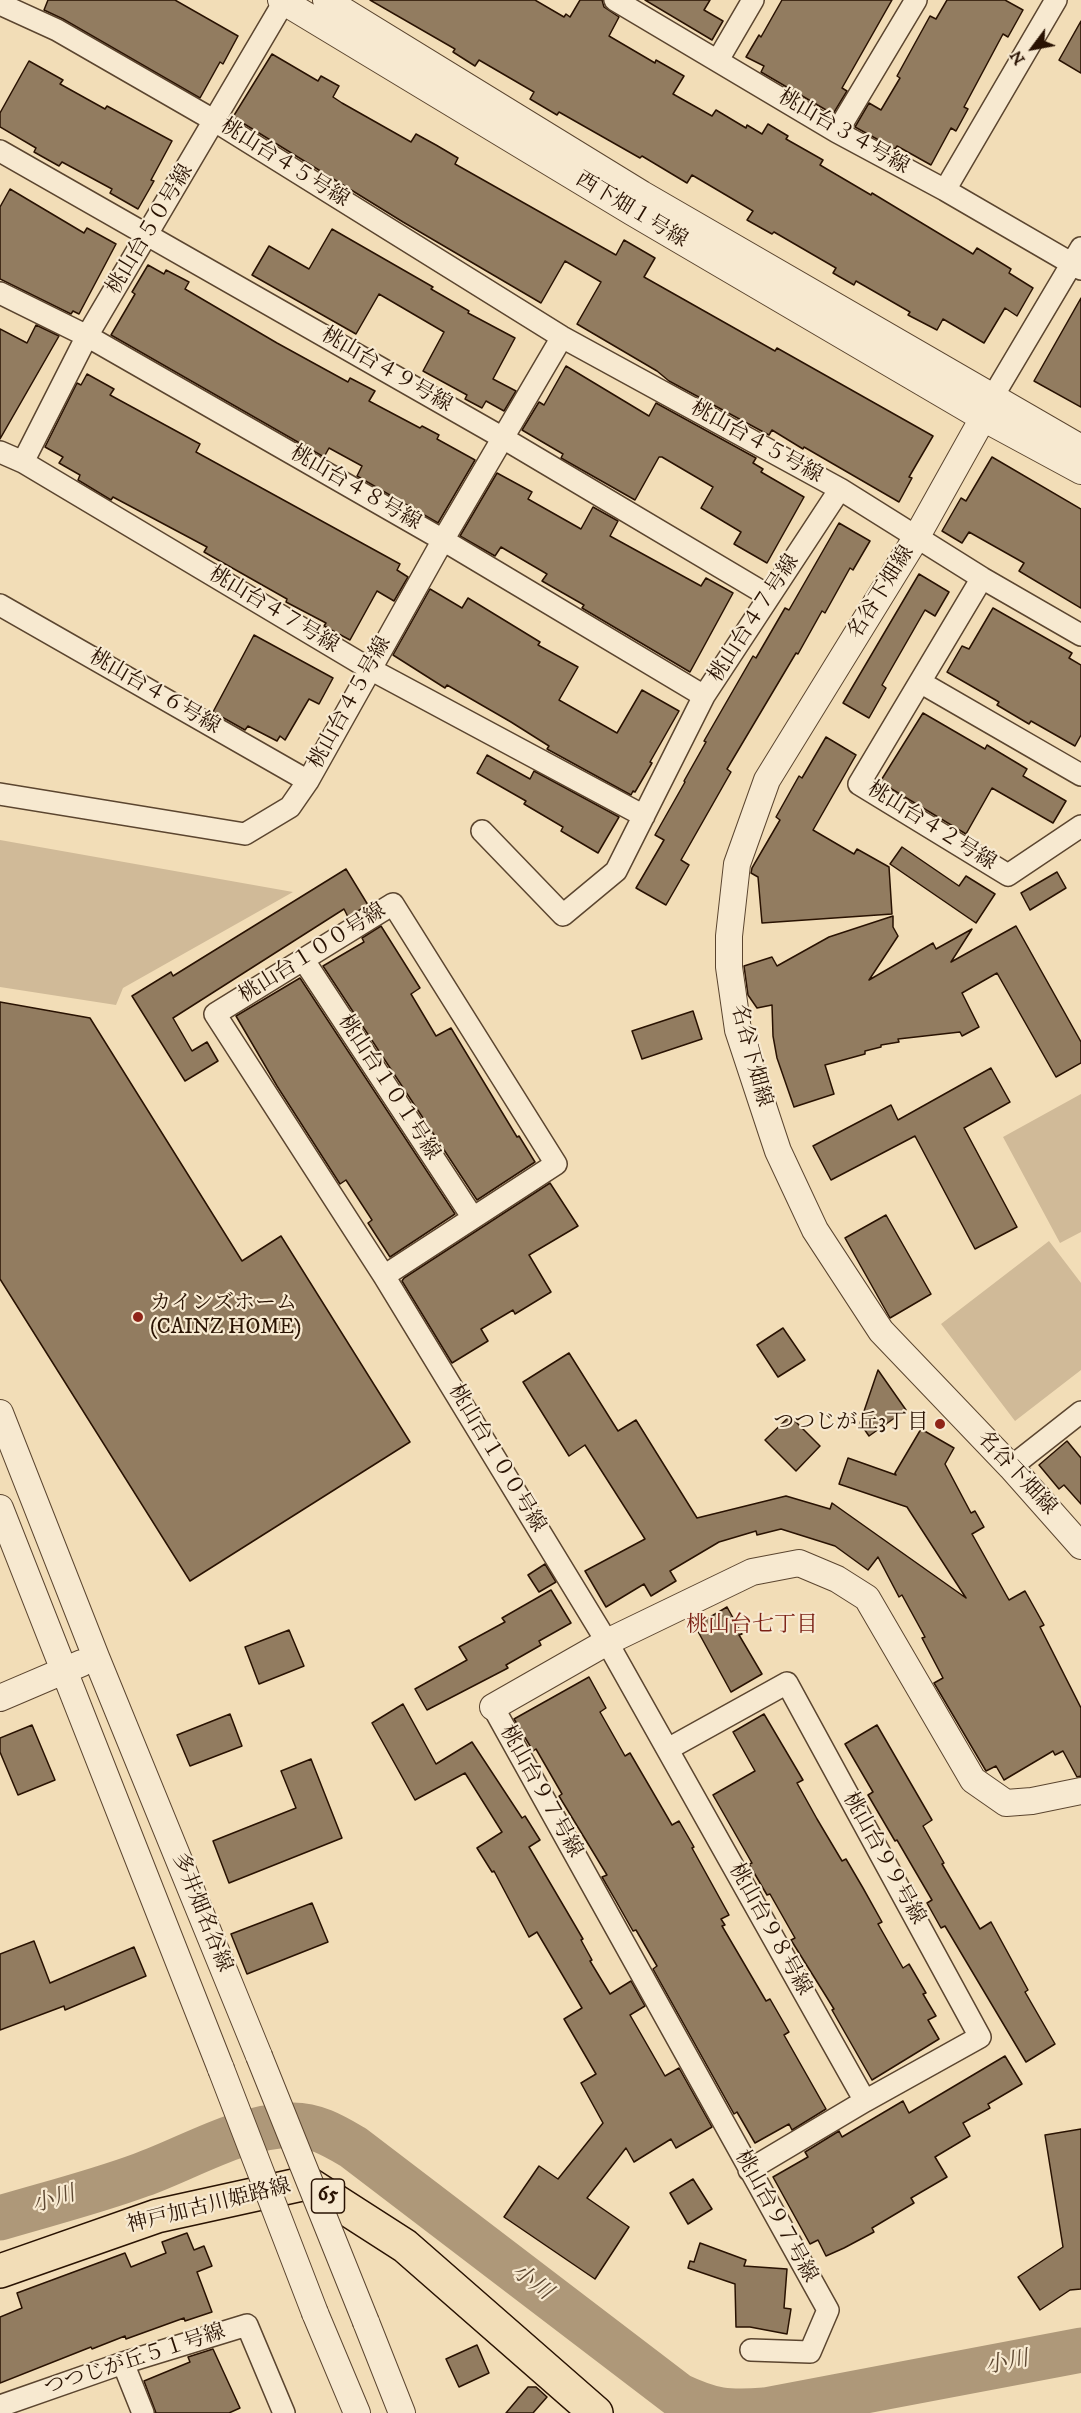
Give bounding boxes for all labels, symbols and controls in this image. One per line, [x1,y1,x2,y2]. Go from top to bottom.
north arrow [1003,18,1063,78]
text: N [1006,47,1030,68]
street label: 桃山台３４号線 [773,85,913,181]
street label: 桃山台４５号線 [215,114,353,214]
street label: 桃山台５０号線 [102,161,200,299]
street label: 西下畑１号線 [571,168,691,254]
street label: 桃山台４９号線 [316,323,456,419]
street label: 桃山台４５号線 [686,396,826,490]
street label: 桃山台４８号線 [285,441,425,537]
street label: 名谷下畑線 [843,542,921,644]
street label: 桃山台４７号線 [704,550,806,688]
street label: 桃山台４７号線 [204,562,342,660]
street label: 桃山台４５号線 [304,633,398,773]
street label: 桃山台４６号線 [84,645,224,741]
street label: 桃山台４２号線 [862,777,1000,877]
street label: 桃山台１００号線 [235,899,391,1009]
street label: 名谷下畑線 [724,1002,776,1110]
street label: 桃山台１０１号線 [332,1011,444,1165]
place label: カインズホーム (CAINZ HOME) [150,1292,301,1342]
marker: カインズホーム (CAINZ HOME) [131,1310,145,1324]
street label: 桃山台１００号線 [442,1381,550,1537]
place label: つつじが丘3丁目 [773,1411,928,1437]
marker: つつじが丘3丁目 [933,1417,947,1431]
street label: 名谷下畑線 [971,1427,1061,1521]
district label: 桃山台七丁目 [686,1613,818,1639]
street label: 桃山台９７号線 [493,1722,587,1862]
street label: 桃山台９９号線 [836,1789,930,1929]
street label: 多井畑名谷線 [166,1850,236,1976]
street label: 桃山台９８号線 [722,1860,816,2000]
street label: 桃山台９７号線 [728,2147,822,2287]
street label: 神戸加古川姫路線 [124,2174,294,2240]
road number: 65 [312,2179,344,2213]
water label: 小川 [29,2182,79,2220]
water label: 小川 [505,2259,557,2307]
street label: つつじが丘５１号線 [41,2320,229,2402]
water label: 小川 [983,2347,1031,2381]

